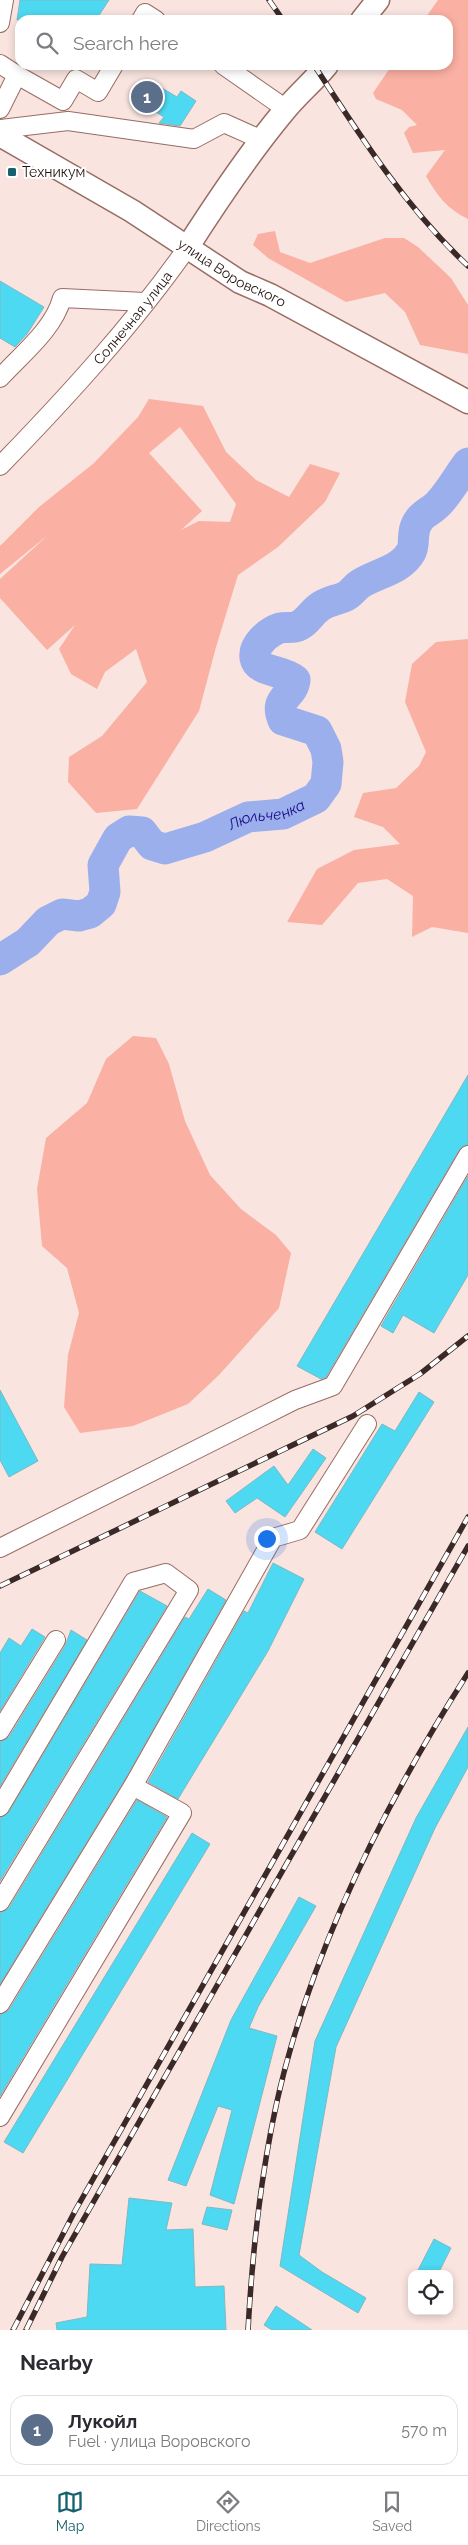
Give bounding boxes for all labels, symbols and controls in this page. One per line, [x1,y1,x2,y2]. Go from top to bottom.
search box [15,15,453,70]
icon: search [33,29,61,57]
text: Search here [73,32,179,54]
pin: 1 [131,78,163,116]
place label: Техникум [22,164,85,180]
marker: Техникум [6,166,18,178]
street label: улица Воровского [175,235,289,310]
street label: Солнечная улица [90,268,175,368]
water label: Люльченка [224,796,308,835]
your location [254,1526,280,1552]
map controls [408,2270,453,2315]
button: locate [408,2270,453,2315]
text: Nearby [20,2350,93,2375]
text: Лукойл [68,2410,137,2432]
text: 1 [33,2421,41,2440]
text: 570 m [401,2421,447,2440]
text: Fuel · улица Воровского [68,2432,251,2451]
tab: Map [56,2488,84,2534]
tab: Directions [196,2488,261,2534]
tab: Saved [372,2488,412,2534]

